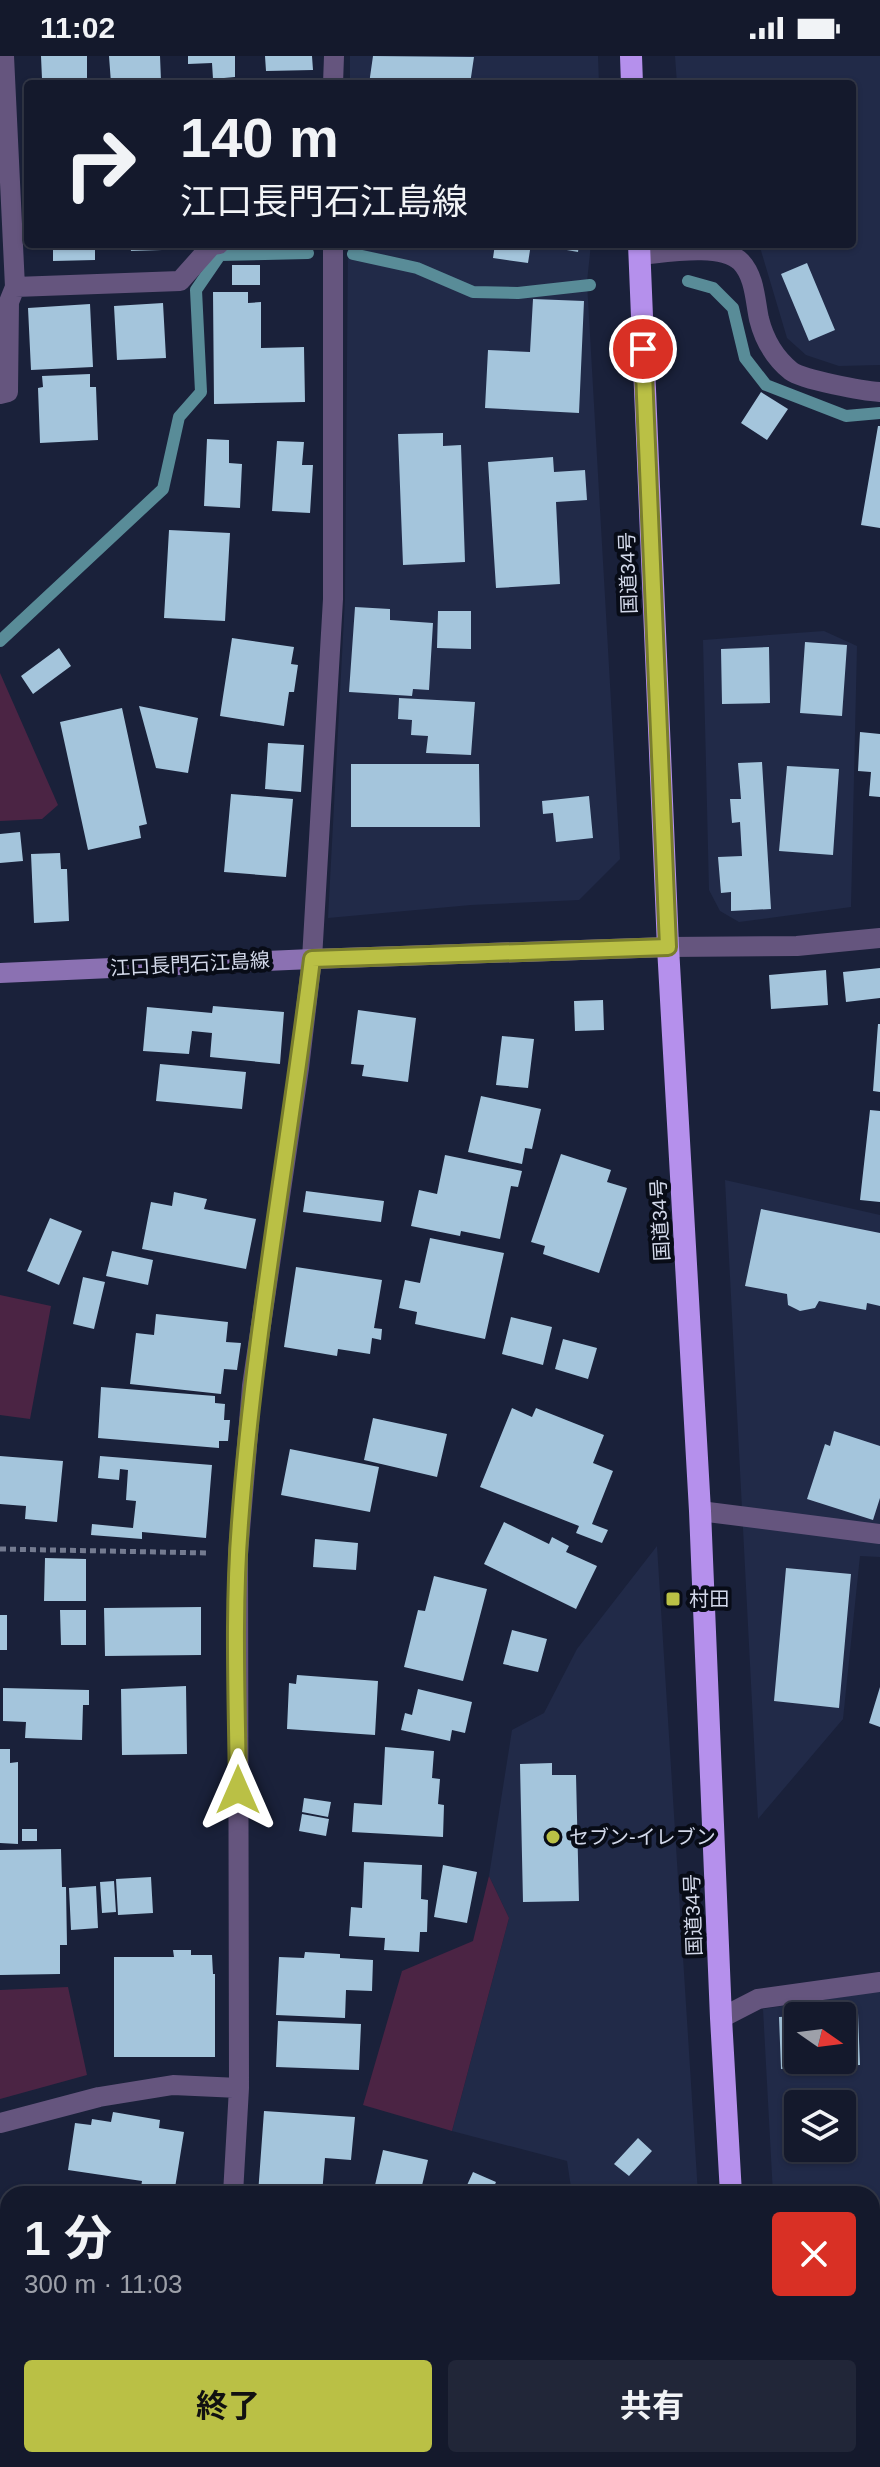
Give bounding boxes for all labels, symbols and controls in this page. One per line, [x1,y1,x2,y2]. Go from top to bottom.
text: 11:02 [40,11,115,44]
text: 140 m [180,106,339,169]
icon: right [48,112,152,216]
text: 江口長門石江島線 [180,181,468,222]
pin [609,315,677,383]
icon: arrive [621,327,665,371]
street label: 国道34号 [616,532,640,614]
street label: 江口長門石江島線 [110,949,270,979]
street label: 国道34号 [647,1178,673,1262]
place label: 村田 [689,1588,729,1610]
marker: 村田 [664,1590,682,1608]
position arrow [196,1748,280,1832]
place label: セブン-イレブン [569,1826,716,1848]
marker: セブン-イレブン [544,1828,562,1846]
street label: 国道34号 [681,1874,705,1956]
north arrow [784,2002,856,2074]
map controls [784,2002,856,2162]
button: layers [784,2090,856,2162]
text: 1 分 [24,2212,112,2265]
button: close [772,2212,856,2296]
text: 300 m · 11:03 [24,2269,183,2299]
button: 終了 [24,2360,432,2452]
button: 共有 [448,2360,856,2452]

